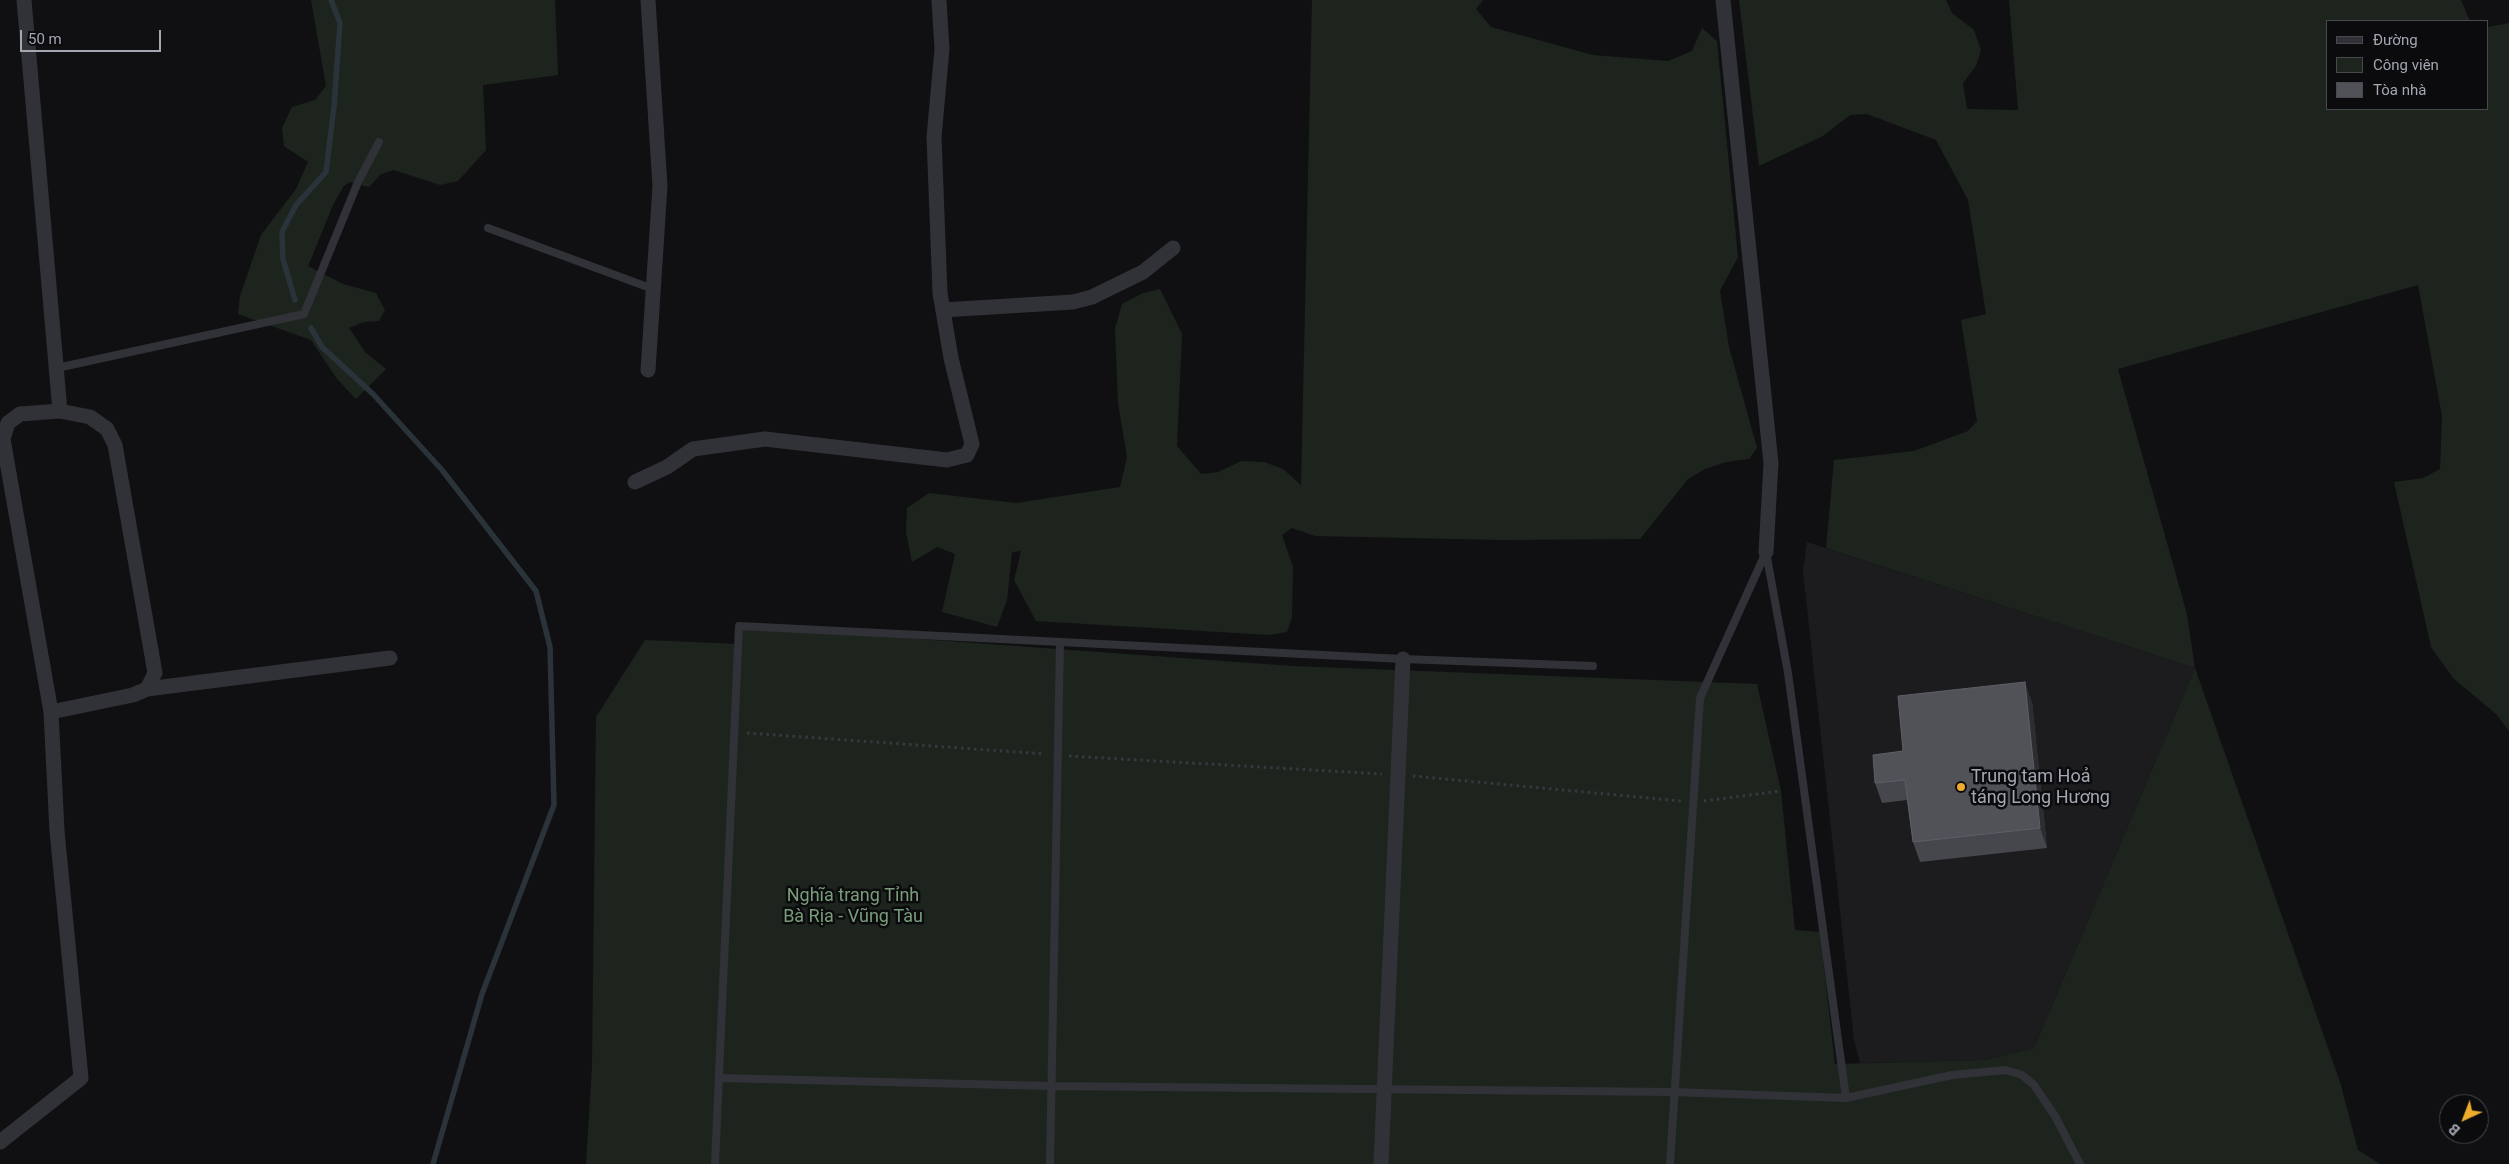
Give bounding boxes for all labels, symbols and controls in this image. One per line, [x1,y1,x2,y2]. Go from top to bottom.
scale bar [22,20,164,52]
legend [2326,20,2489,110]
text: 50 m [28,30,62,48]
text: Đường [2373,31,2418,49]
text: Công viên [2373,56,2439,74]
text: Tòa nhà [2373,81,2426,99]
place label: Trung tam Hoả táng Long Hương [1971,766,2110,809]
marker: Trung tam Hoả táng Long Hương [1955,781,1967,793]
park label: Nghĩa trang Tỉnh Bà Rịa - Vũng Tàu [783,885,923,928]
north arrow [2439,1094,2489,1144]
text: B [2446,1120,2463,1138]

